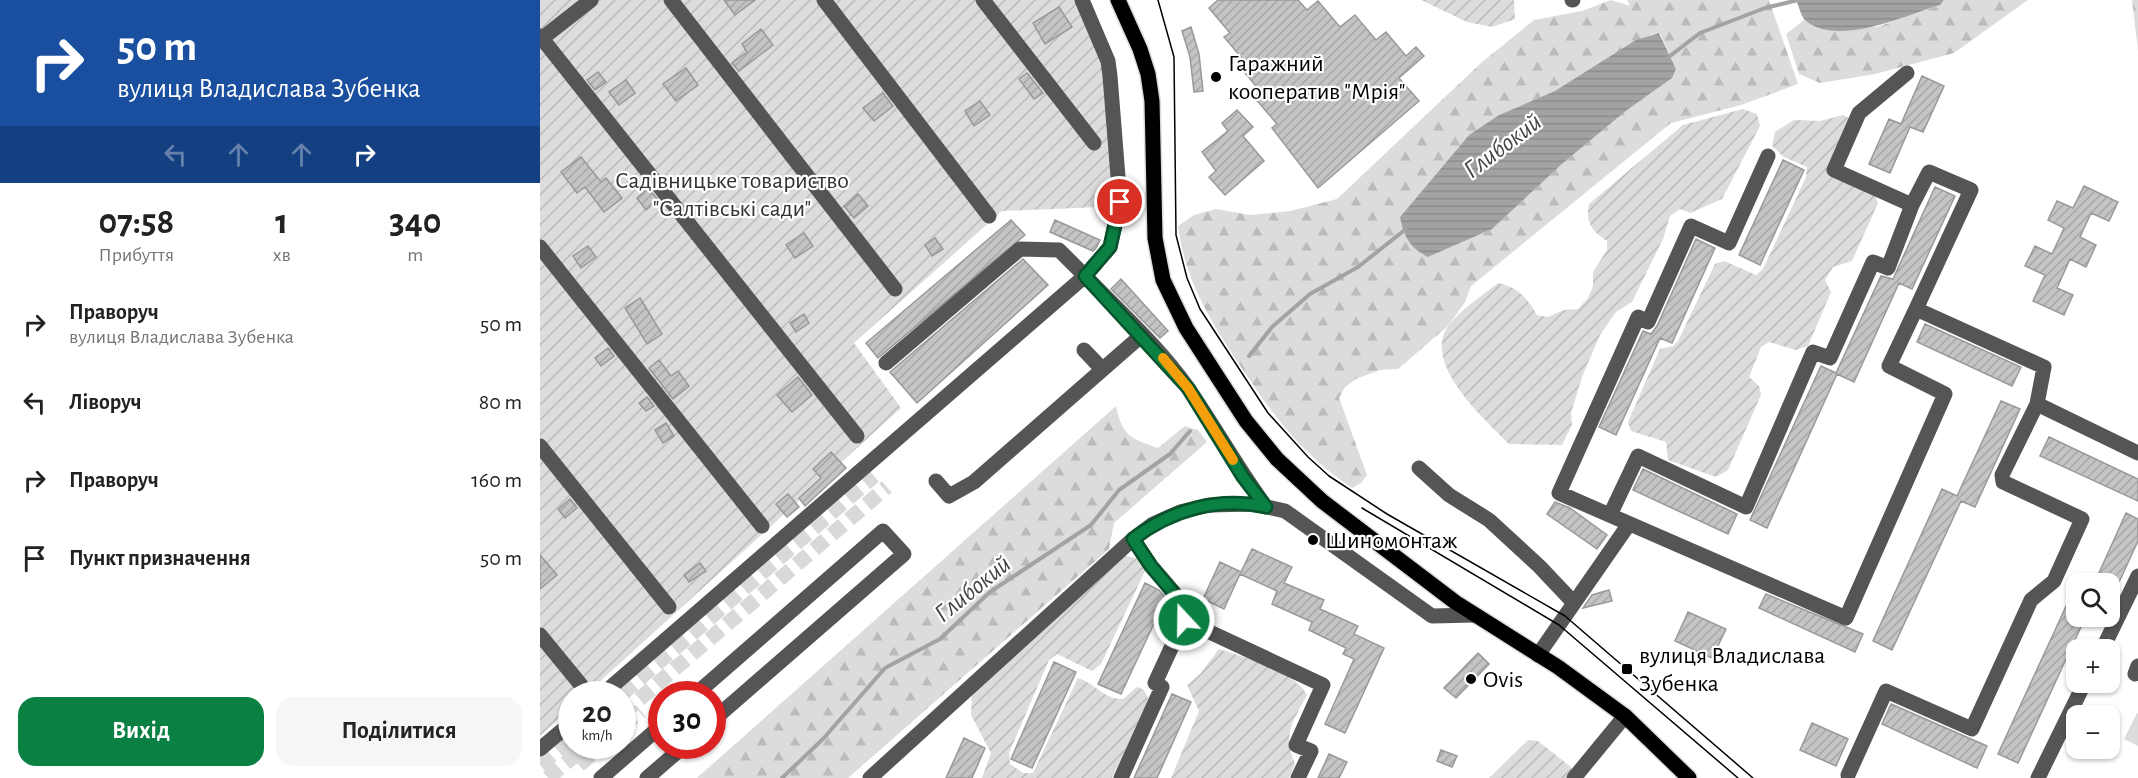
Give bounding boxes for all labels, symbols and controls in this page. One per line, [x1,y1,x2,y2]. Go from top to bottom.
icon: right [18,24,96,102]
text: 50 m [117,26,197,68]
place label: Гаражний кооператив "Мрія" [1228,52,1405,104]
marker: Гаражний кооператив "Мрія" [1209,70,1223,84]
text: вулиця Владислава Зубенка [117,75,421,102]
water label: Глибокий [1459,108,1546,183]
icon: left [159,138,192,171]
icon: ahead [222,138,255,171]
icon: ahead [285,138,318,171]
icon: right [348,138,381,171]
park label: Садівницьке товариство "Салтівські сади" [615,169,849,221]
pin [1094,176,1145,227]
icon: arrive [1103,185,1136,218]
text: 07:58 [98,204,174,240]
text: 1 [275,204,288,240]
text: 340 [389,204,442,240]
text: Прибуття [98,245,174,265]
text: хв [273,245,291,265]
text: m [407,245,423,265]
text: Праворуч [69,301,159,323]
icon: right [18,308,51,341]
text: 50 m [480,313,522,335]
text: вулиця Владислава Зубенка [69,327,294,347]
icon: left [18,386,51,419]
text: Ліворуч [69,391,142,413]
text: 80 m [479,391,522,413]
icon: right [18,464,51,497]
text: Праворуч [69,469,159,491]
text: 160 m [471,469,522,491]
place label: Шиномонтаж [1325,529,1458,553]
marker: Шиномонтаж [1306,533,1320,547]
icon: arrive [18,542,51,575]
text: Пункт призначення [69,547,251,569]
text: 50 m [480,547,522,569]
water label: Глибокий [930,550,1016,627]
map controls [2066,573,2120,759]
button: search [2066,573,2120,627]
position arrow [1152,588,1216,652]
button: + [2066,639,2120,693]
place label: вулиця Владислава Зубенка [1639,644,1825,696]
marker: вулиця Владислава Зубенка [1620,662,1634,676]
place label: Ovis [1483,668,1523,692]
marker: Ovis [1464,672,1478,686]
speed limit sign: 30 [648,681,726,759]
button: Вихід [18,697,264,766]
button: Поділитися [276,697,522,766]
text: 20 [582,698,612,728]
button: − [2066,705,2120,759]
text: km/h [582,728,612,743]

